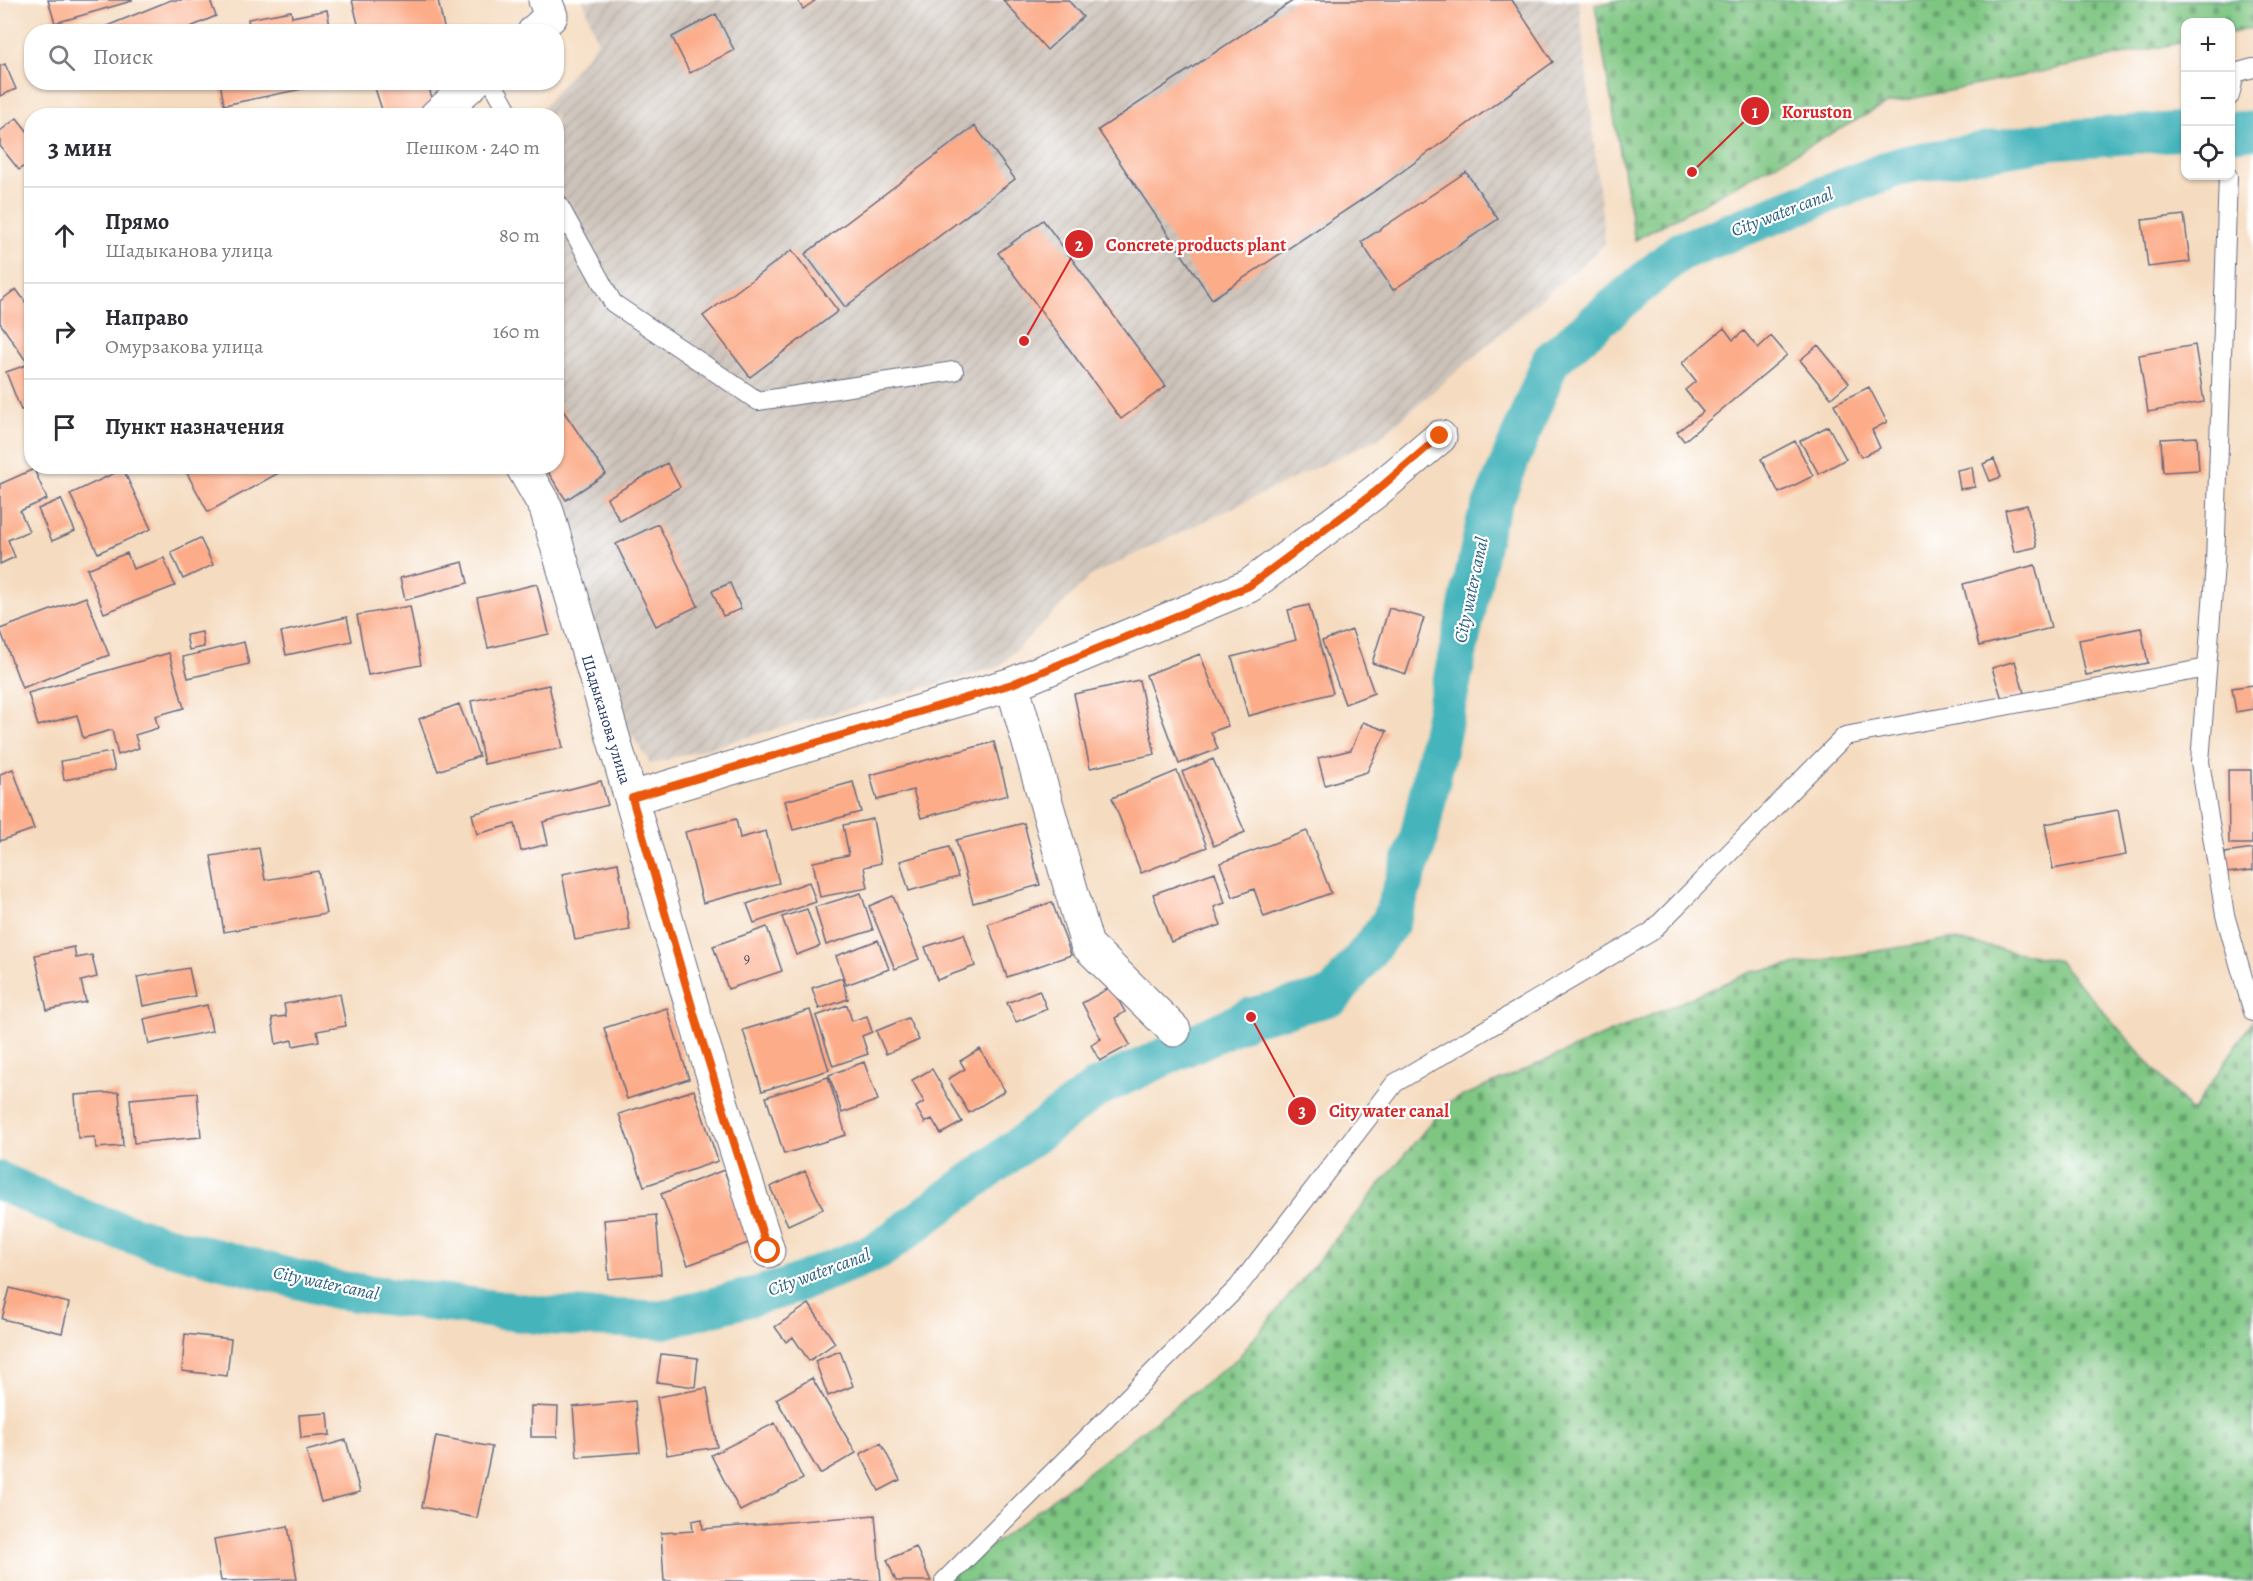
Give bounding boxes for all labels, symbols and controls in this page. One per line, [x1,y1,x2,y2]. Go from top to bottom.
map controls [2181,18,2235,180]
button: + [2181,18,2235,72]
search box [24,24,564,90]
icon: search [45,41,78,74]
text: Поиск [93,42,153,72]
button: − [2181,72,2235,126]
callout: Koruston [1740,93,1864,129]
text: 1 [1752,100,1759,124]
text: Koruston [1782,100,1852,124]
button: locate [2181,126,2235,180]
text: 3 мин [48,130,112,165]
text: Пешком · 240 m [406,134,540,161]
water label: City water canal [1728,181,1837,242]
text: Прямо [105,207,169,237]
icon: ahead [48,219,81,252]
text: 80 m [499,222,540,249]
callout: Сoncrete products plant [1064,226,1298,262]
text: 2 [1075,233,1084,257]
text: Сoncrete products plant [1106,233,1286,257]
text: Шадыканова улица [105,237,273,264]
text: Направо [105,303,188,333]
icon: right [48,315,81,348]
text: 160 m [493,318,540,345]
text: Омурзакова улица [105,333,263,360]
icon: arrive [48,411,81,444]
text: Пункт назначения [105,412,284,442]
route end [1426,422,1452,448]
water label: City water canal [1448,534,1494,645]
street label: Шадыканова улица [576,652,636,787]
house number: 9 [744,949,750,968]
callout: City water canal [1287,1093,1461,1129]
text: 3 [1298,1099,1306,1123]
text: City water canal [1329,1099,1449,1123]
route start [754,1237,780,1263]
water label: City water canal [764,1242,874,1302]
water label: City water canal [271,1260,382,1306]

